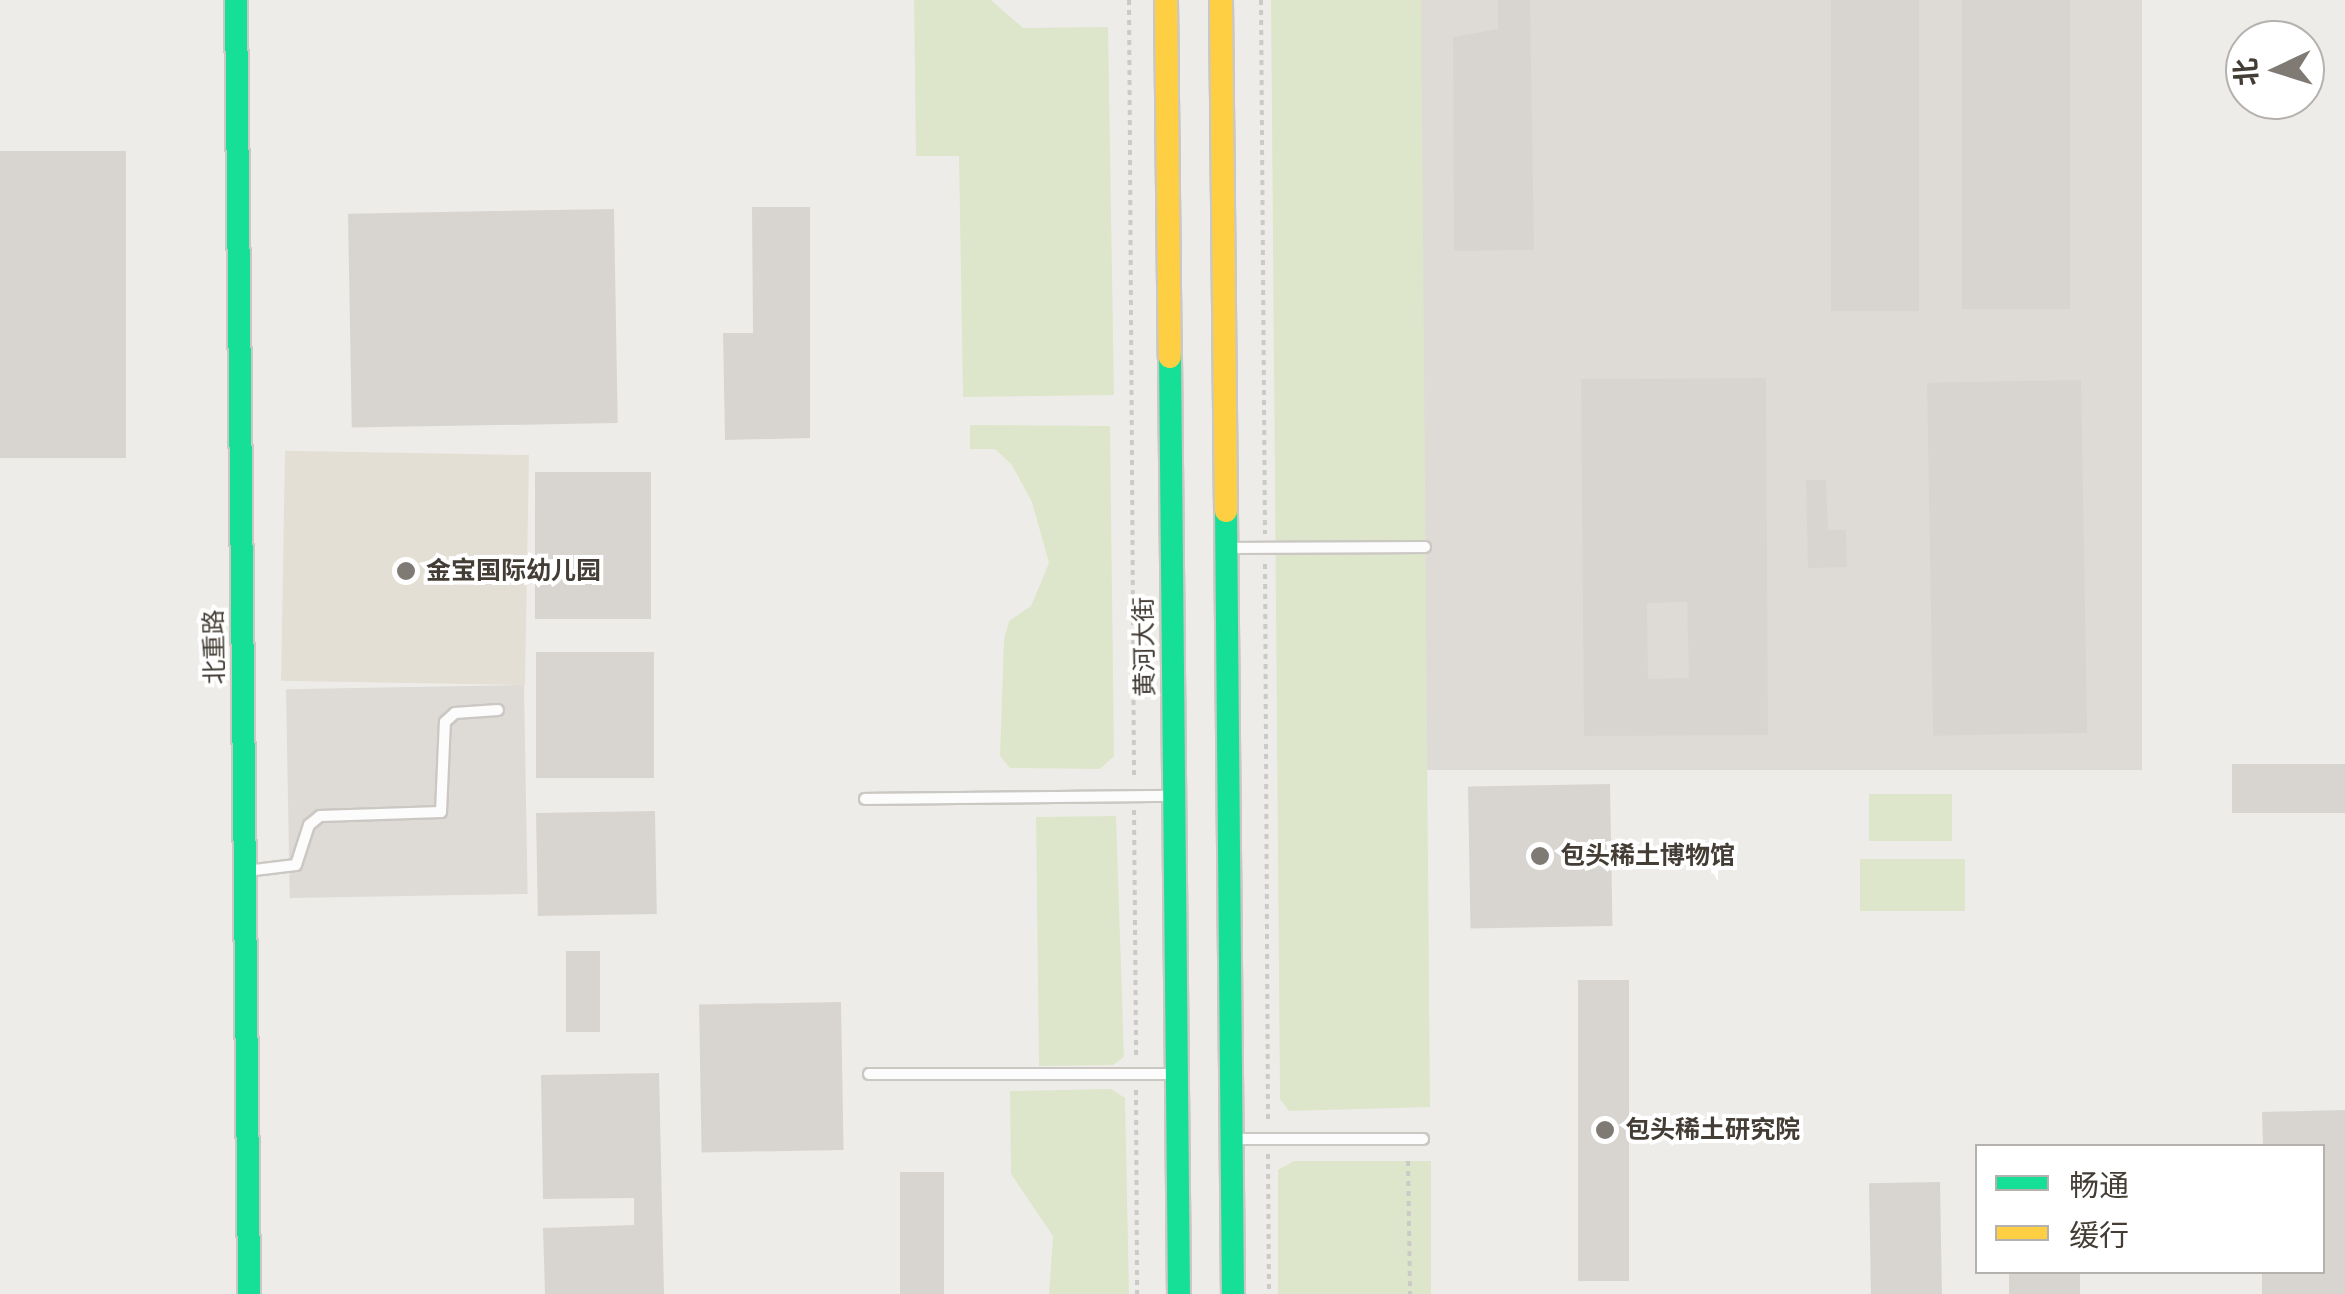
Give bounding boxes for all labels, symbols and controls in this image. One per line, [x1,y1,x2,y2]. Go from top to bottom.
north arrow [2225,20,2325,120]
text: 北 [2229,57,2265,87]
place label: 金宝国际幼儿园 [426,556,601,586]
marker: 金宝国际幼儿园 [395,560,417,582]
street label: 黄河大街 [1129,597,1161,697]
street label: 北重路 [199,609,231,685]
place label: 包头稀土博物馆 [1560,841,1735,871]
marker: 包头稀土博物馆 [1529,845,1551,867]
place label: 包头稀土研究院 [1625,1115,1800,1145]
marker: 包头稀土研究院 [1594,1119,1616,1141]
legend [1975,1144,2325,1274]
text: 畅通 [2069,1168,2129,1205]
text: 缓行 [2069,1218,2129,1255]

